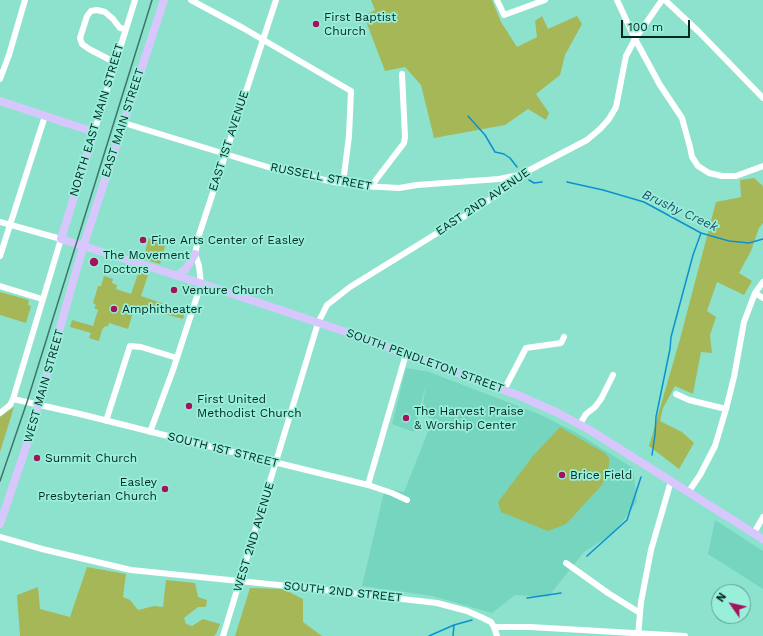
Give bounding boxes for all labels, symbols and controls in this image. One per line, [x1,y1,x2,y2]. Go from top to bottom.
place label: First Baptist Church [324,10,396,38]
scale bar [623,12,692,38]
marker: First Baptist Church [311,19,321,29]
text: 100 m [628,20,663,34]
street label: NORTH EAST MAIN STREET [67,42,127,198]
street label: EAST MAIN STREET [99,67,147,179]
street label: EAST 1ST AVENUE [206,89,252,193]
street label: RUSSELL STREET [269,160,373,194]
street label: EAST 2ND AVENUE [433,165,533,239]
water label: Brushy Creek [640,187,720,235]
place label: Fine Arts Center of Easley [151,233,304,247]
marker: Fine Arts Center of Easley [138,235,148,245]
place label: The Movement Doctors [103,248,190,276]
marker: The Movement Doctors [88,256,100,268]
place label: Venture Church [182,283,274,297]
marker: Venture Church [169,285,179,295]
place label: Amphitheater [122,302,202,316]
marker: Amphitheater [109,304,119,314]
street label: SOUTH PENDLETON STREET [344,326,506,396]
street label: WEST MAIN STREET [21,327,67,445]
place label: First United Methodist Church [197,392,302,420]
marker: First United Methodist Church [184,401,194,411]
place label: The Harvest Praise & Worship Center [414,404,524,432]
marker: The Harvest Praise & Worship Center [401,413,411,423]
street label: SOUTH 1ST STREET [166,429,280,471]
place label: Summit Church [45,451,137,465]
marker: Summit Church [32,453,42,463]
place label: Brice Field [570,468,632,482]
marker: Brice Field [557,470,567,480]
place label: Easley Presbyterian Church [38,475,157,503]
street label: WEST 2ND AVENUE [230,480,278,594]
marker: Easley Presbyterian Church [160,484,170,494]
street label: SOUTH 2ND STREET [283,579,403,605]
north arrow [711,584,751,624]
text: N [714,591,729,605]

